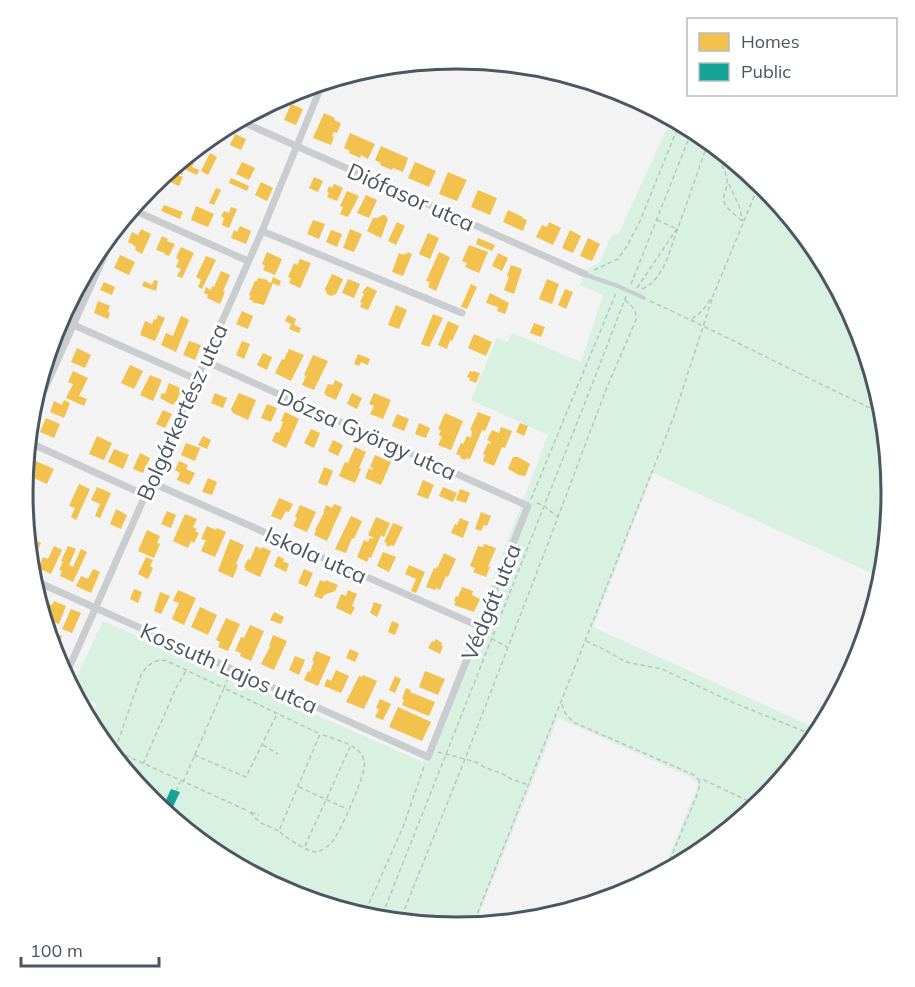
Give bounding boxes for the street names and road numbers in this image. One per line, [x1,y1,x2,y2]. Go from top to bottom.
street label: Diófasor utca [343,157,479,237]
street label: Bolgárkertész utca [130,319,234,505]
street label: Dózsa György utca [273,382,461,486]
street label: Iskola utca [261,520,371,590]
street label: Védgát utca [455,540,527,664]
street label: Kossuth Lajos utca [136,616,322,720]

